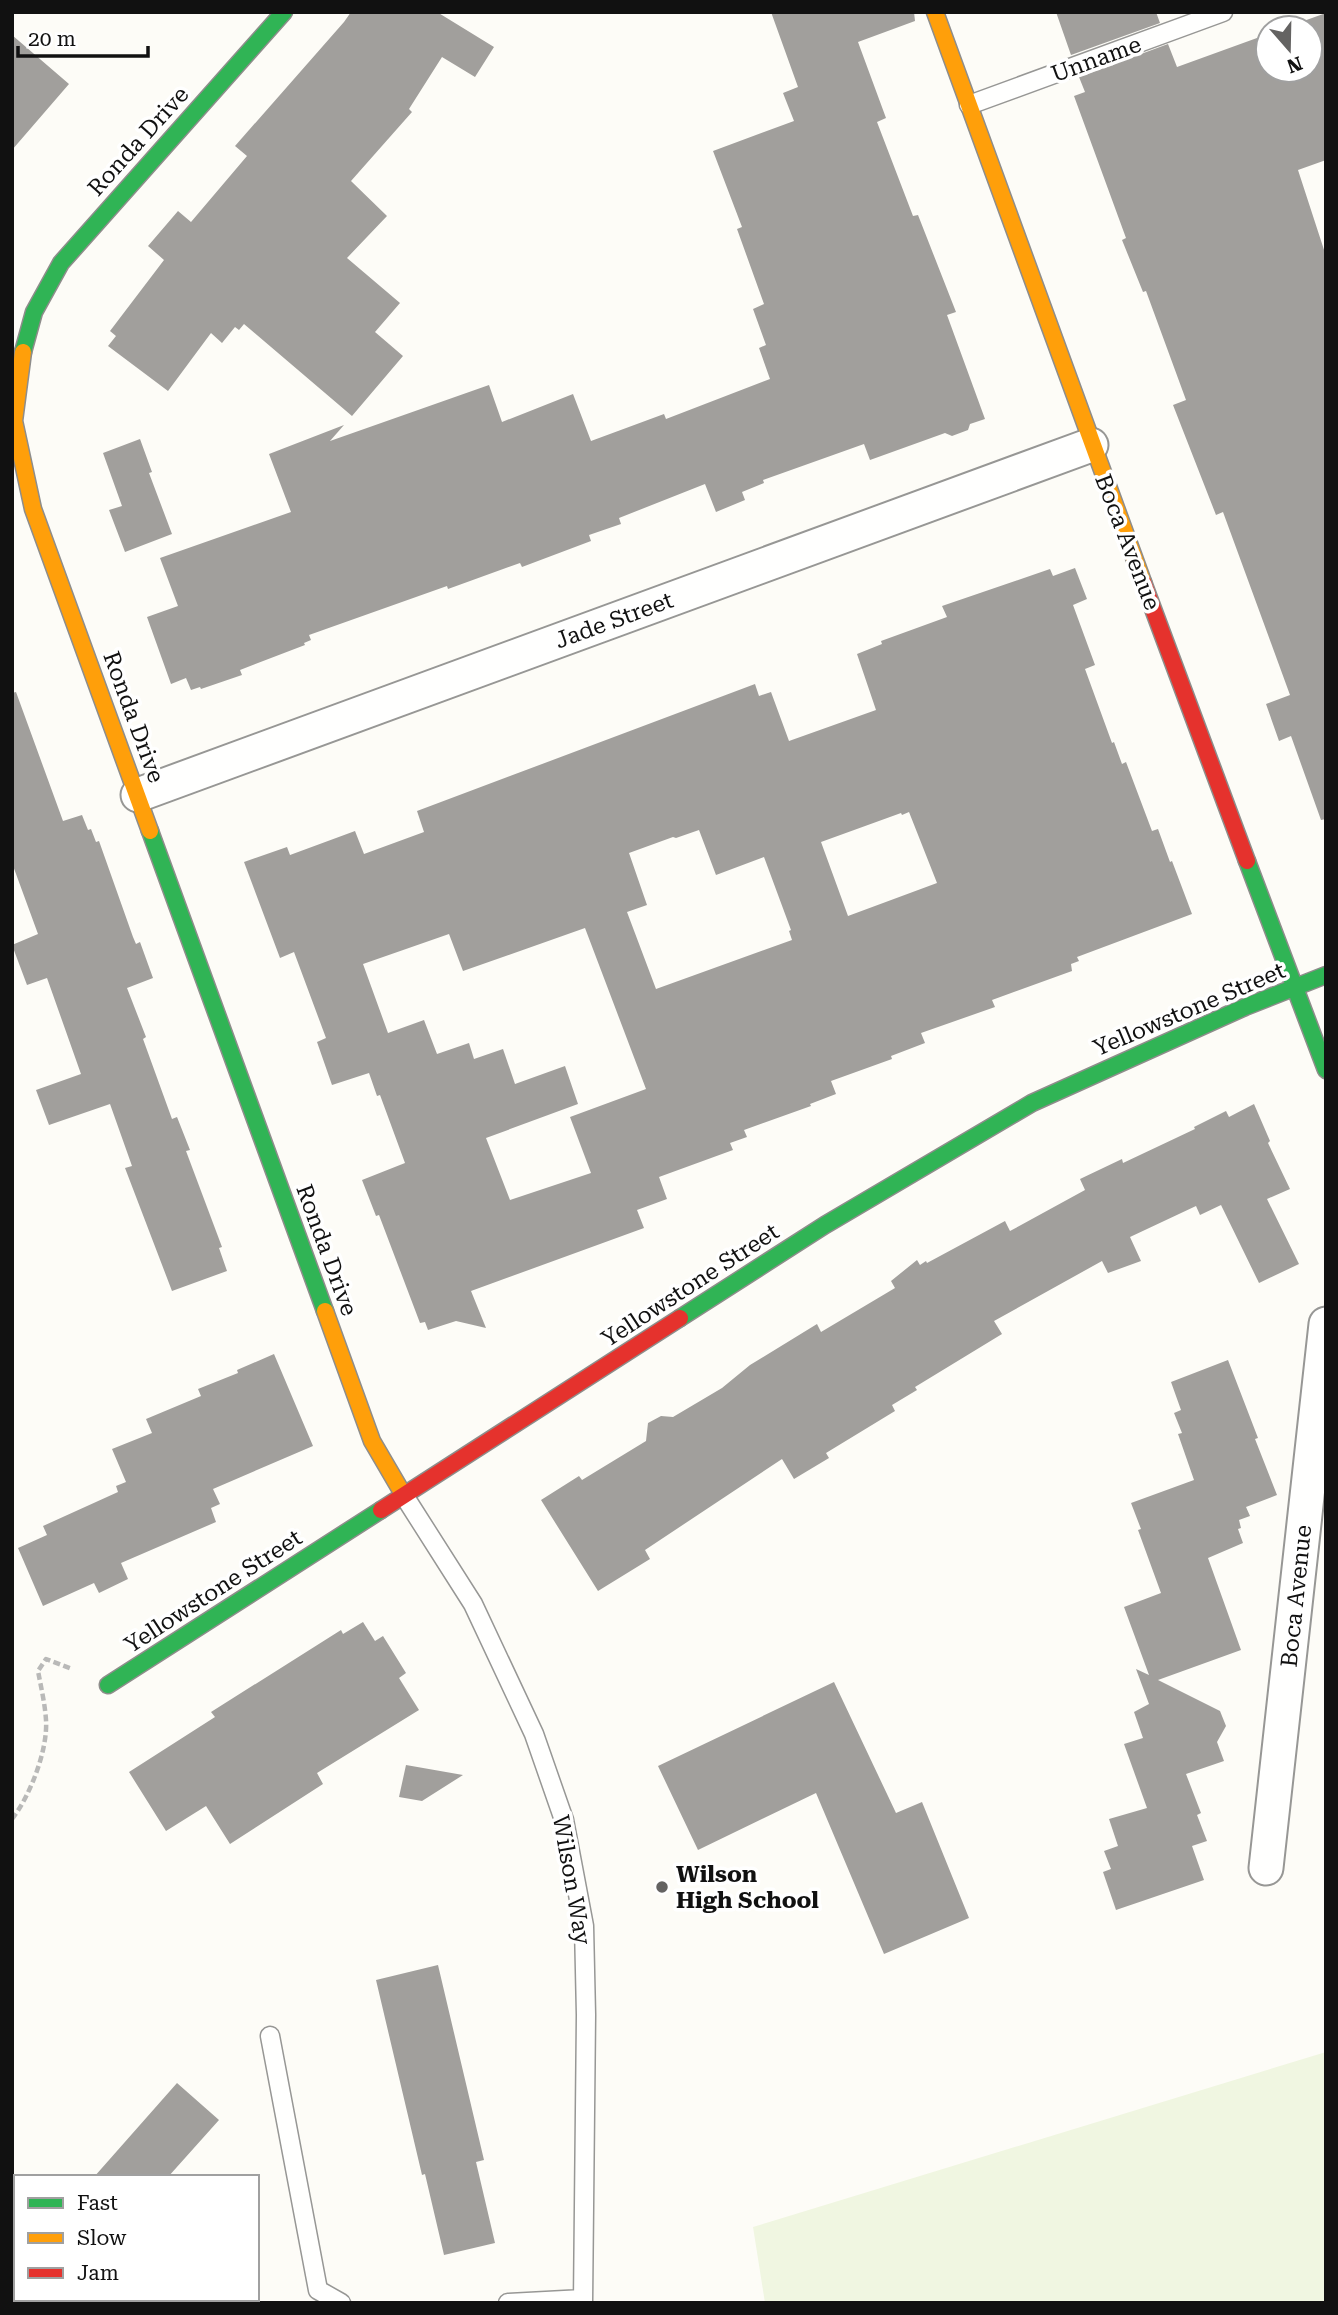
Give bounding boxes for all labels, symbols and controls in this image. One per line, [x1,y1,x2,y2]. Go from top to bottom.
scale bar [18,14,147,58]
north arrow [1254,14,1324,84]
text: 20 m [28,27,76,51]
street label: Unname [1048,31,1145,88]
text: N [1283,51,1305,78]
street label: Ronda Drive [82,81,194,202]
street label: Boca Avenue [1089,470,1166,614]
street label: Jade Street [551,586,677,654]
street label: Ronda Drive [97,648,170,786]
street label: Yellowstone Street [1089,957,1290,1062]
street label: Ronda Drive [290,1181,363,1319]
street label: Yellowstone Street [597,1218,784,1353]
street label: Boca Avenue [1276,1523,1317,1669]
street label: Yellowstone Street [120,1524,307,1659]
street label: Wilson Way [547,1813,596,1947]
place label: Wilson High School [676,1861,819,1914]
marker: Wilson High School [654,1879,670,1895]
legend [14,2175,259,2301]
text: Fast [77,2191,118,2215]
text: Slow [77,2226,127,2250]
text: Jam [77,2261,119,2285]

